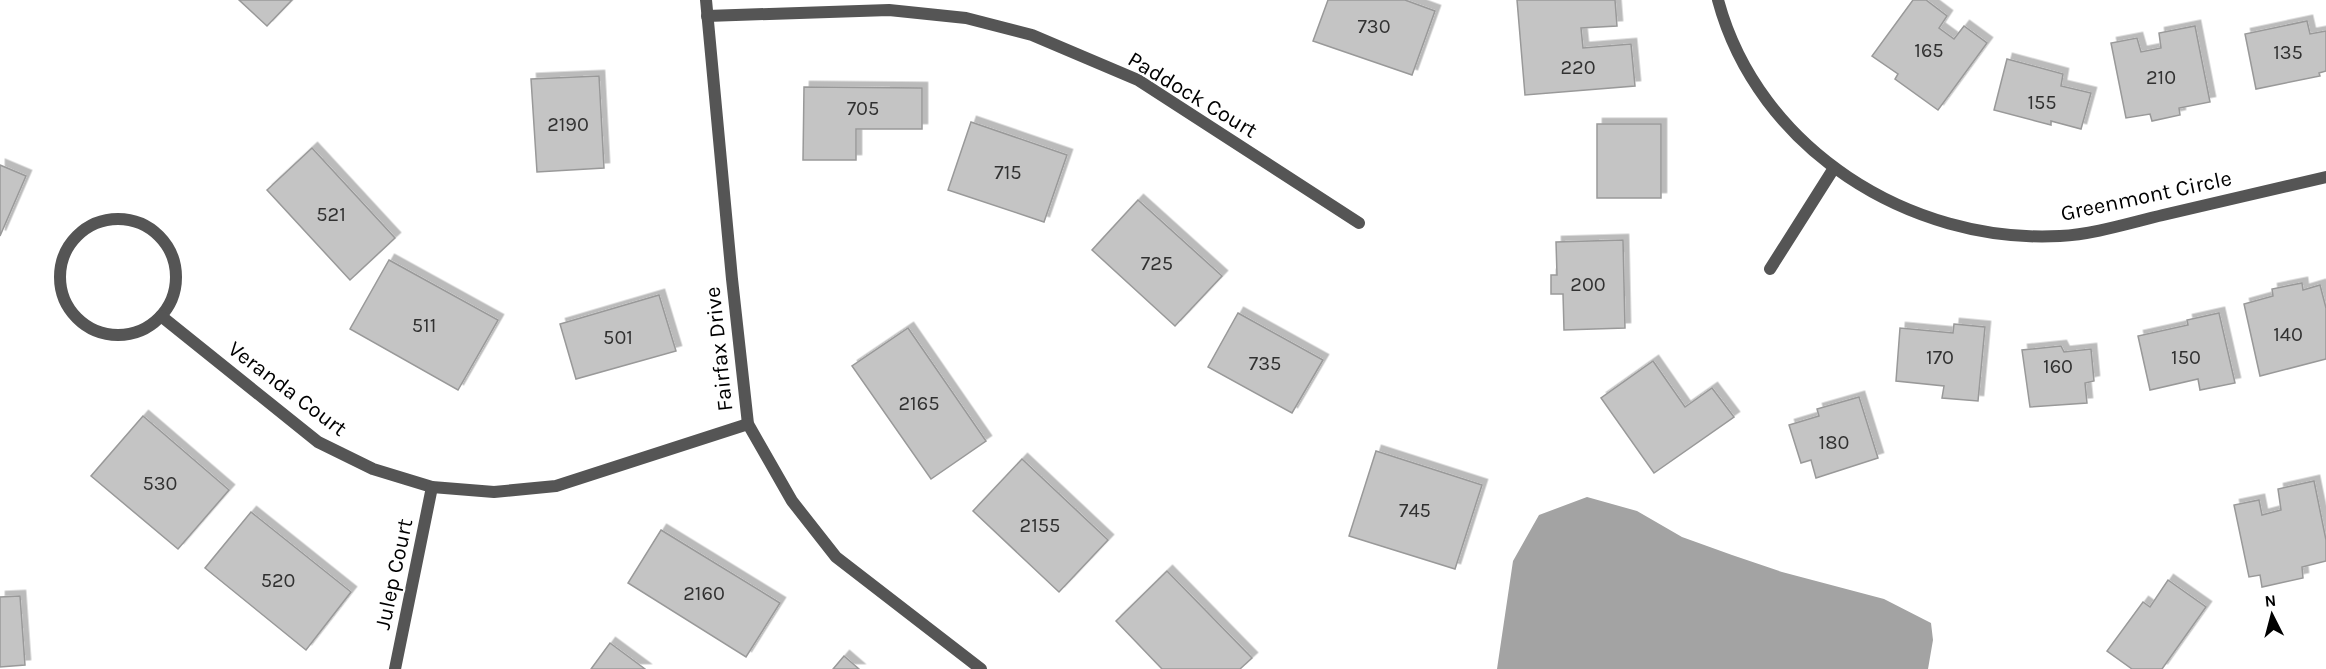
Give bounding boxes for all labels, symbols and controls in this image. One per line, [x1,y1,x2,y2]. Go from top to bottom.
house number: 730 [1357,15,1391,38]
house number: 165 [1914,39,1944,62]
house number: 135 [2273,41,2303,64]
street label: Paddock Court [1123,46,1262,144]
house number: 220 [1560,56,1596,79]
house number: 210 [2146,66,2176,89]
house number: 155 [2027,91,2057,114]
house number: 705 [847,97,879,120]
house number: 2190 [547,113,589,136]
house number: 715 [994,161,1022,184]
street label: Greenmont Circle [2058,165,2234,227]
house number: 521 [316,203,346,226]
house number: 725 [1141,252,1173,275]
house number: 200 [1570,273,1606,296]
street label: Fairfax Drive [700,285,738,412]
house number: 511 [412,314,436,337]
house number: 140 [2273,323,2303,346]
house number: 501 [603,326,633,349]
street label: Veranda Court [223,336,352,442]
house number: 170 [1926,346,1954,369]
house number: 150 [2171,346,2201,369]
house number: 735 [1249,352,1281,375]
house number: 160 [2043,355,2073,378]
house number: 2165 [899,392,939,415]
house number: 180 [1819,431,1849,454]
house number: 530 [143,472,177,495]
house number: 745 [1399,499,1431,522]
house number: 2155 [1020,514,1060,537]
street label: Julep Court [370,516,418,632]
house number: 520 [261,569,295,592]
house number: 2160 [683,582,725,605]
north arrow [2242,585,2302,645]
text: N [2264,591,2277,611]

